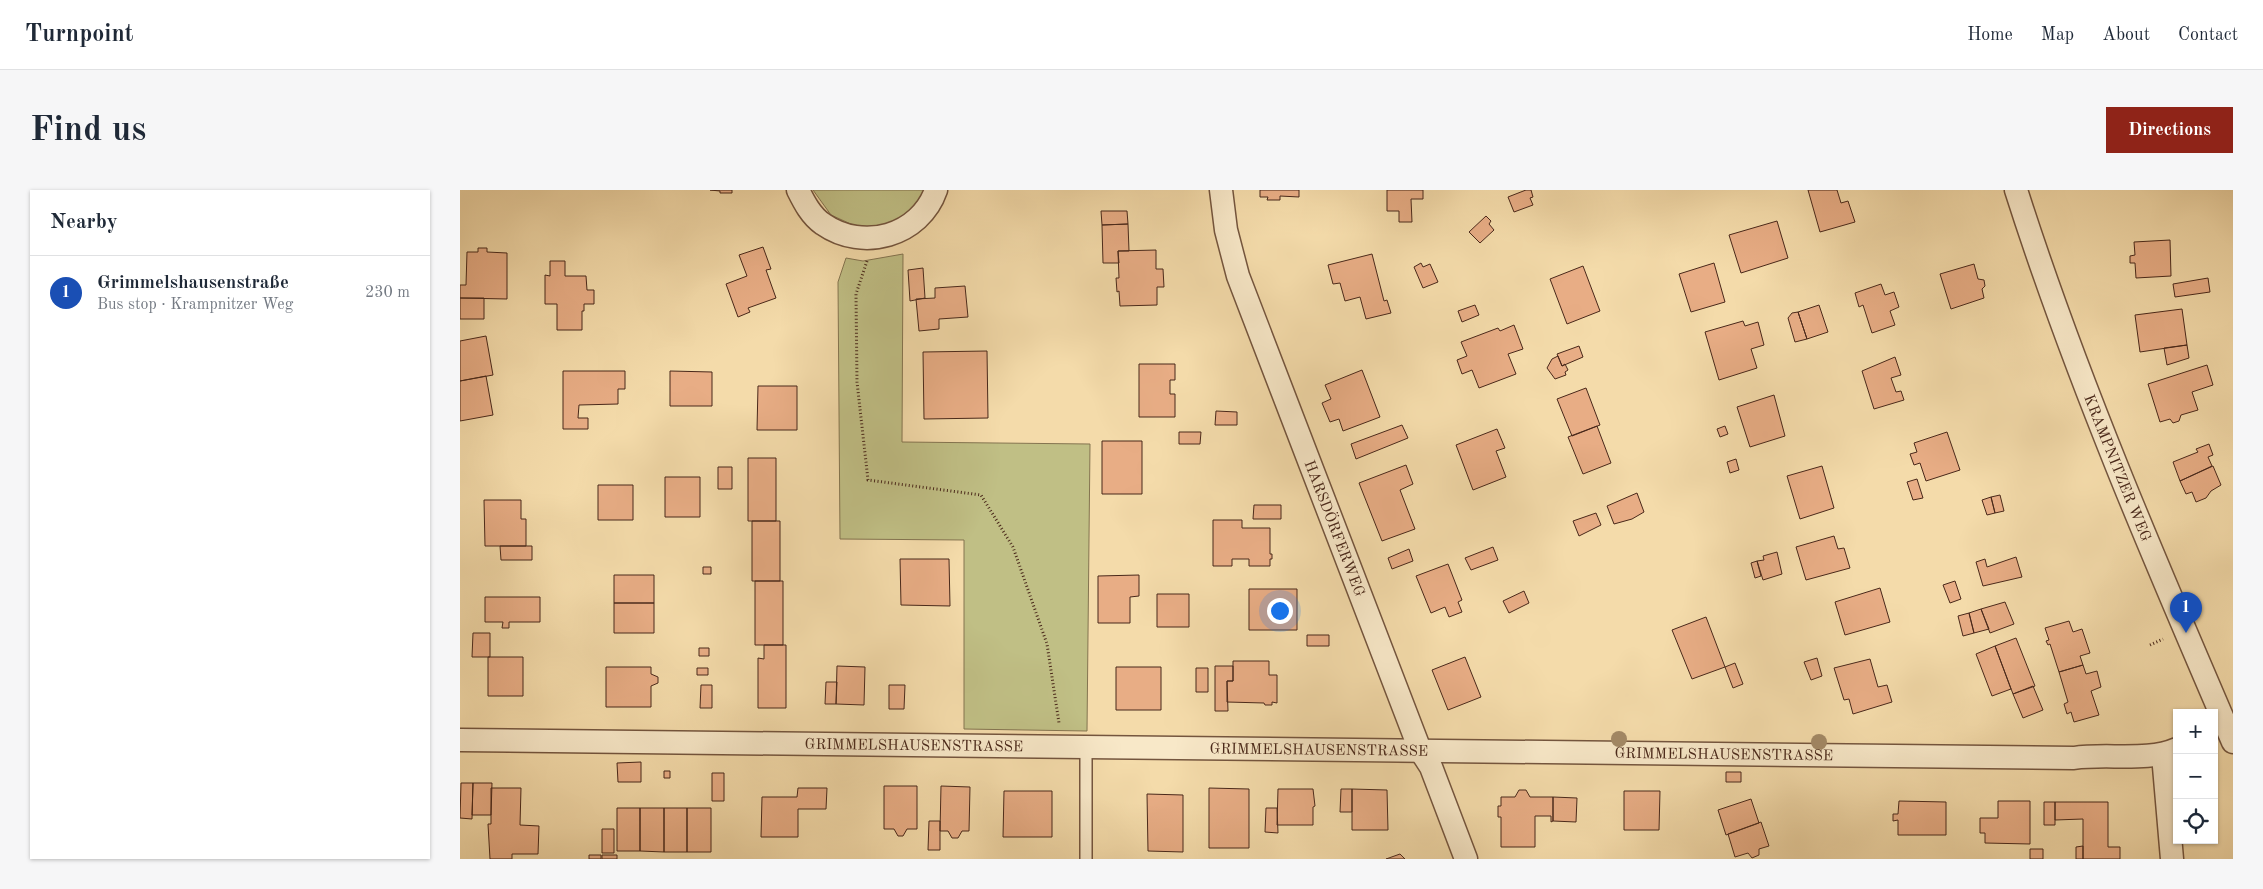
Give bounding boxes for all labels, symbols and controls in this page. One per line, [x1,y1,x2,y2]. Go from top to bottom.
text: Turnpoint [25,23,133,47]
text: Home [1967,26,2013,44]
text: Map [2041,26,2074,44]
text: About [2102,26,2150,44]
text: Contact [2178,26,2238,44]
button: Directions [2106,107,2233,153]
text: Find us [30,113,146,148]
text: Nearby [50,212,118,233]
text: Grimmelshausenstraße [97,274,289,293]
text: 1 [61,285,71,301]
text: 230 m [365,285,410,301]
text: Bus stop · Krampnitzer Weg [97,297,293,313]
street label: KRAMPNITZER WEG [2080,393,2153,544]
street label: HARSDÖRFERWEG [1300,458,1366,599]
pin: 1 [2170,592,2202,633]
your location [1267,598,1293,624]
map controls [2173,709,2218,844]
button: + [2173,709,2218,754]
street label: GRIMMELSHAUSENSTRASSE [805,738,1023,755]
street label: GRIMMELSHAUSENSTRASSE [1210,742,1428,760]
street label: GRIMMELSHAUSENSTRASSE [1615,747,1833,764]
button: − [2173,754,2218,799]
button: locate [2173,799,2218,844]

